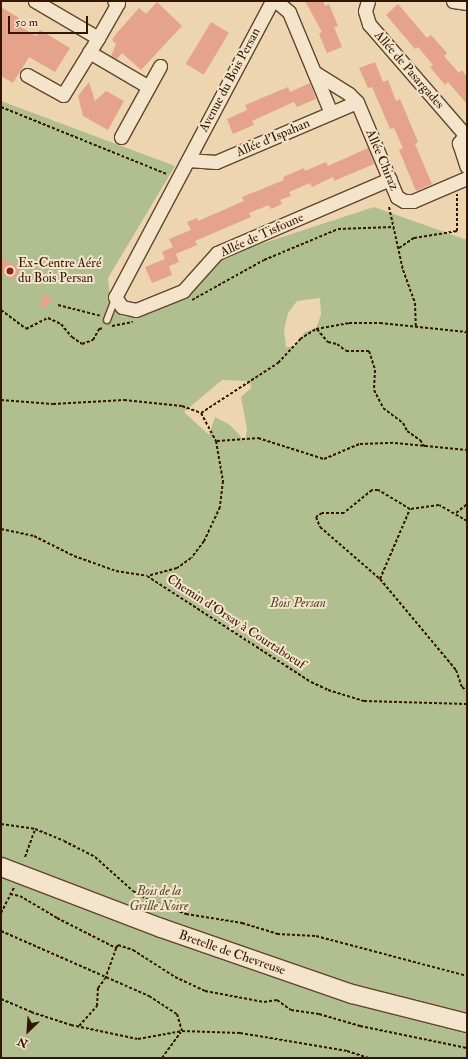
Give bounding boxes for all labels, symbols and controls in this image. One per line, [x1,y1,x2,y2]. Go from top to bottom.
scale bar [10,8,90,34]
text: 50 m [15,15,38,30]
street label: Avenue du Bois Persan [196,25,264,135]
street label: Allée de Pasargades [371,28,447,112]
street label: Allée d'Ispahan [234,115,312,161]
street label: Allée Chiraz [362,127,402,193]
street label: Allée de Tisfoune [218,210,306,260]
place label: Ex-Centre Aéré du Bois Persan [18,256,101,287]
marker: Ex-Centre Aéré du Bois Persan [5,266,15,276]
street label: Chemin d'Orsay à Courtaboeuf [164,571,308,673]
park label: Bois Persan [270,595,326,611]
park label: Bois de la Grille Noire [130,884,188,915]
street label: Bretelle de Chevreuse [177,927,287,979]
north arrow [8,1011,48,1051]
text: N [16,1034,30,1050]

